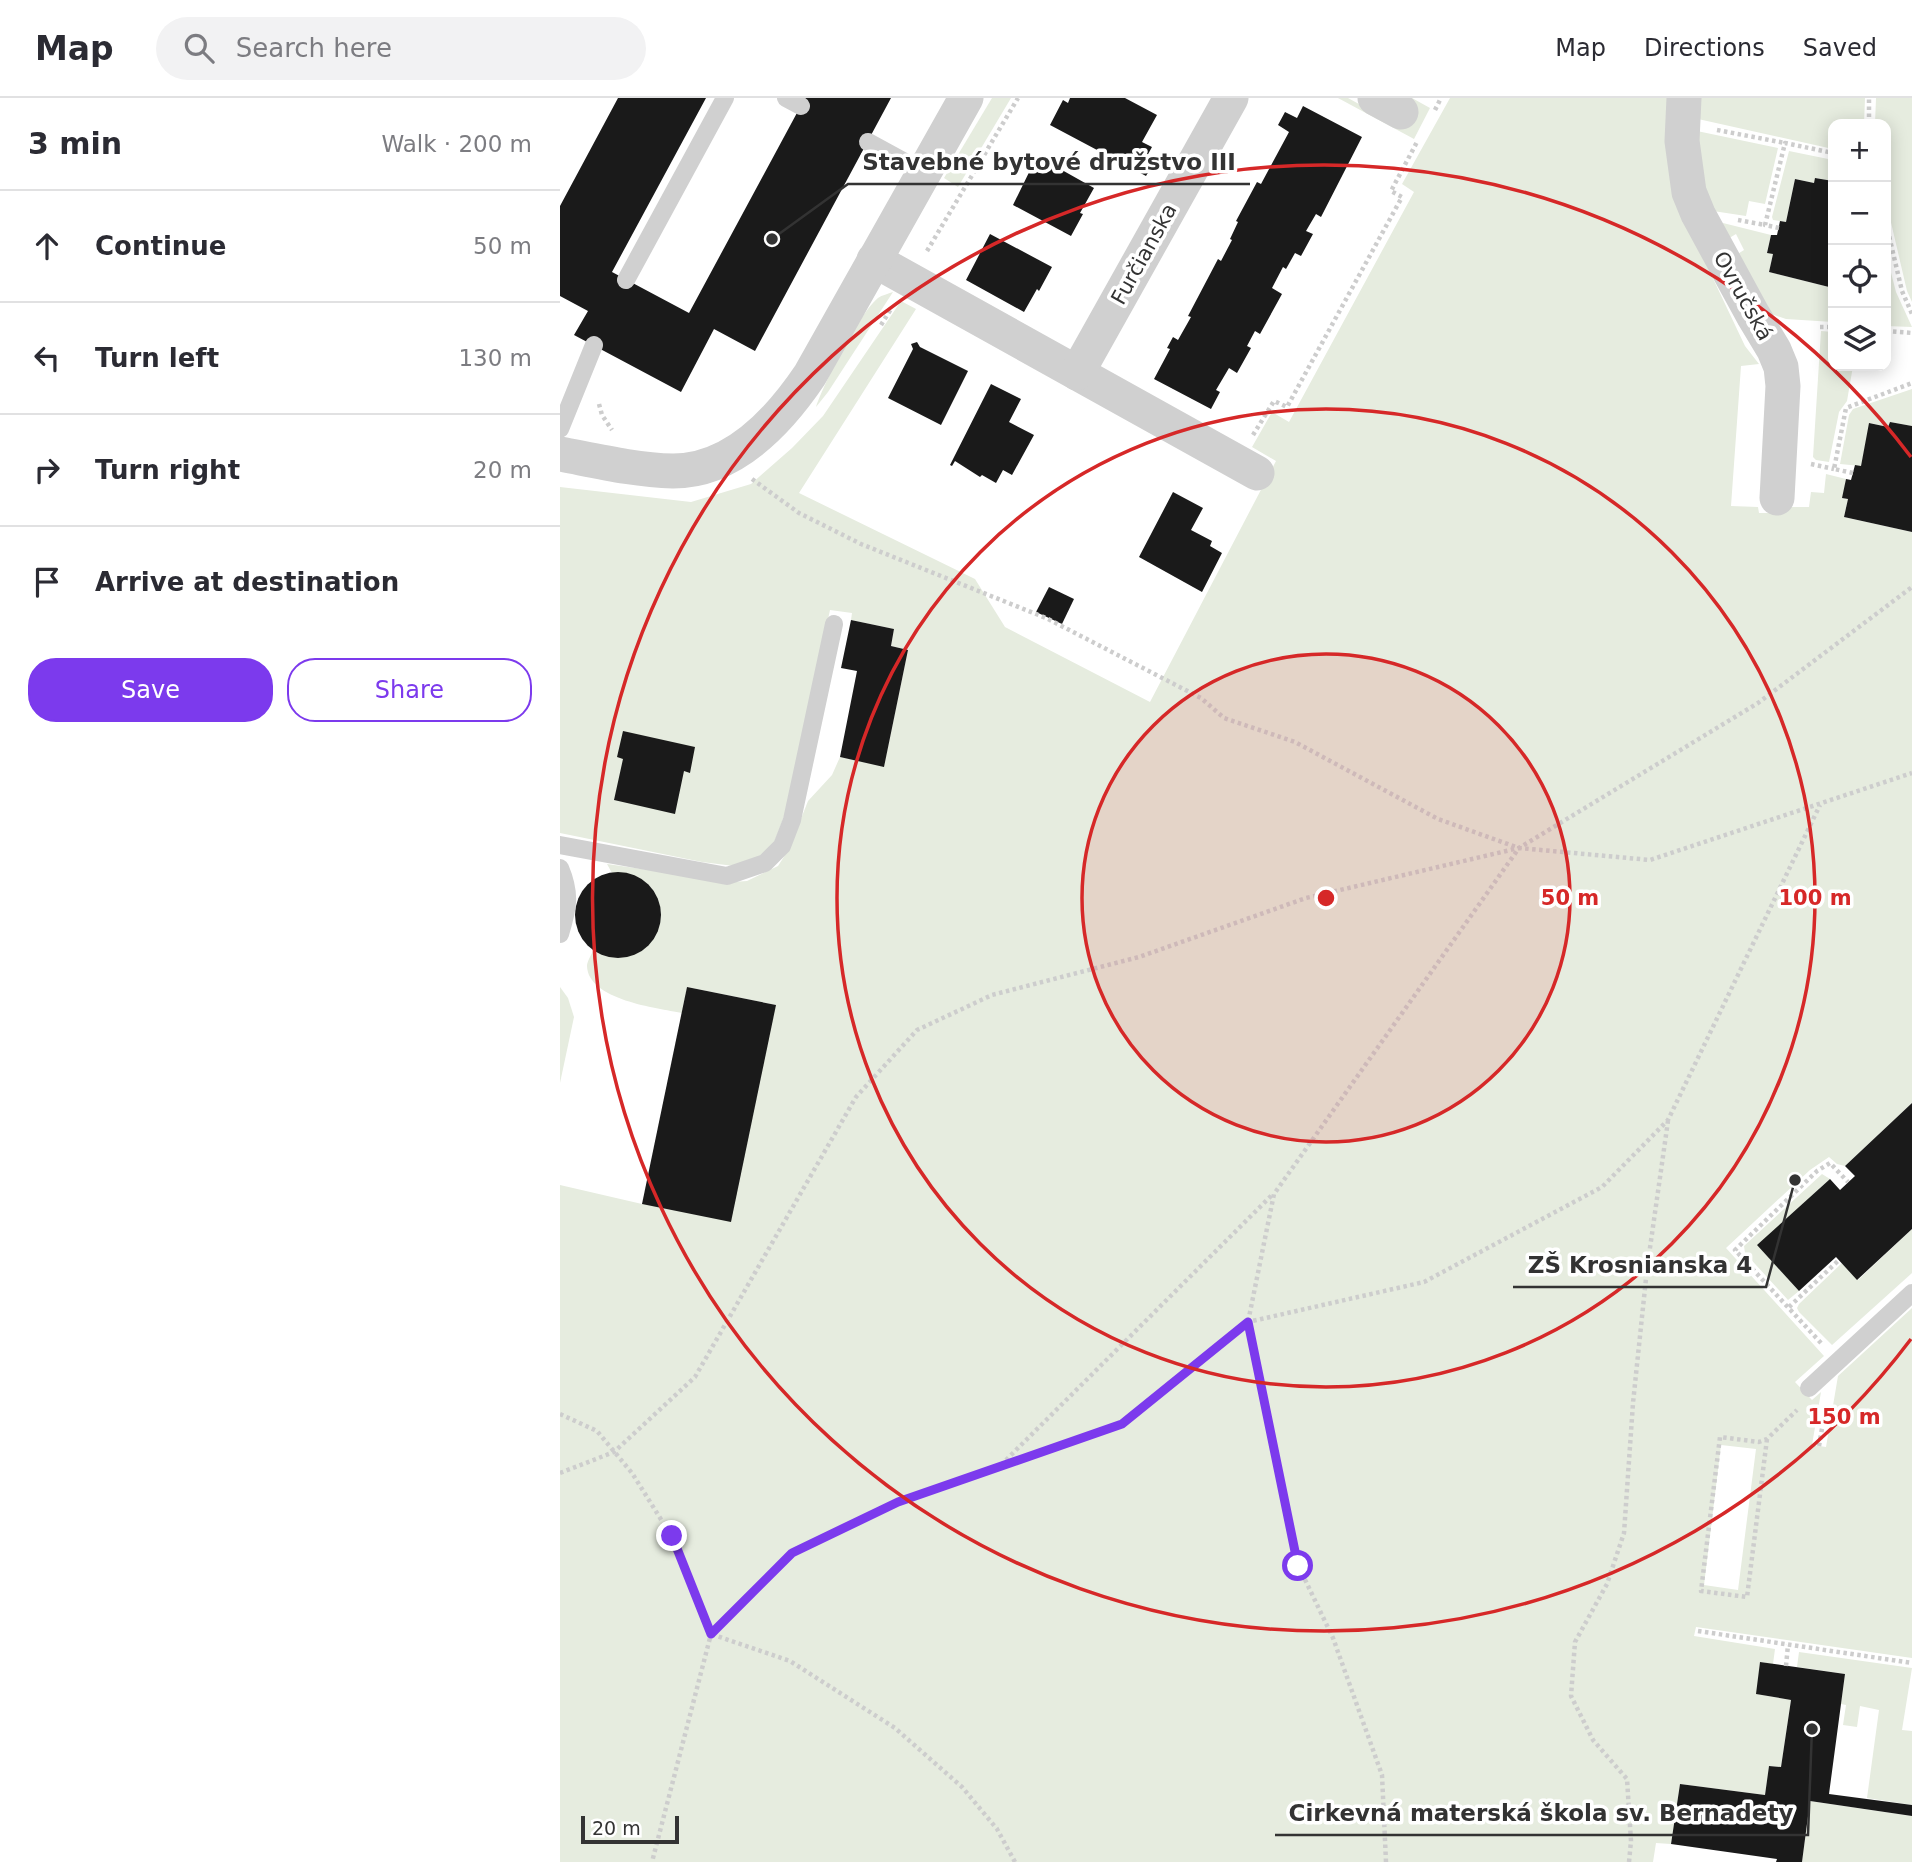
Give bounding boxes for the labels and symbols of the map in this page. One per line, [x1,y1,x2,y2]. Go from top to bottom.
callout: Stavebné bytové družstvo III [848,140,1250,184]
text: Stavebné bytové družstvo III [862,149,1236,175]
street label: Furčianska [1106,199,1182,309]
street label: Ovručská [1709,247,1777,345]
centre of rings [1314,886,1338,910]
text: 50 m [1541,886,1599,910]
text: 100 m [1778,886,1852,910]
callout: ZŠ Krosnianska 4 [1513,1243,1766,1287]
text: ZŠ Krosnianska 4 [1528,1251,1752,1278]
text: 150 m [1807,1405,1881,1429]
route end [656,1520,687,1551]
route start [1282,1550,1313,1581]
callout: Cirkevná materská škola sv. Bernadety [1275,1791,1808,1835]
text: Cirkevná materská škola sv. Bernadety [1289,1800,1793,1826]
scale bar [581,1813,679,1845]

